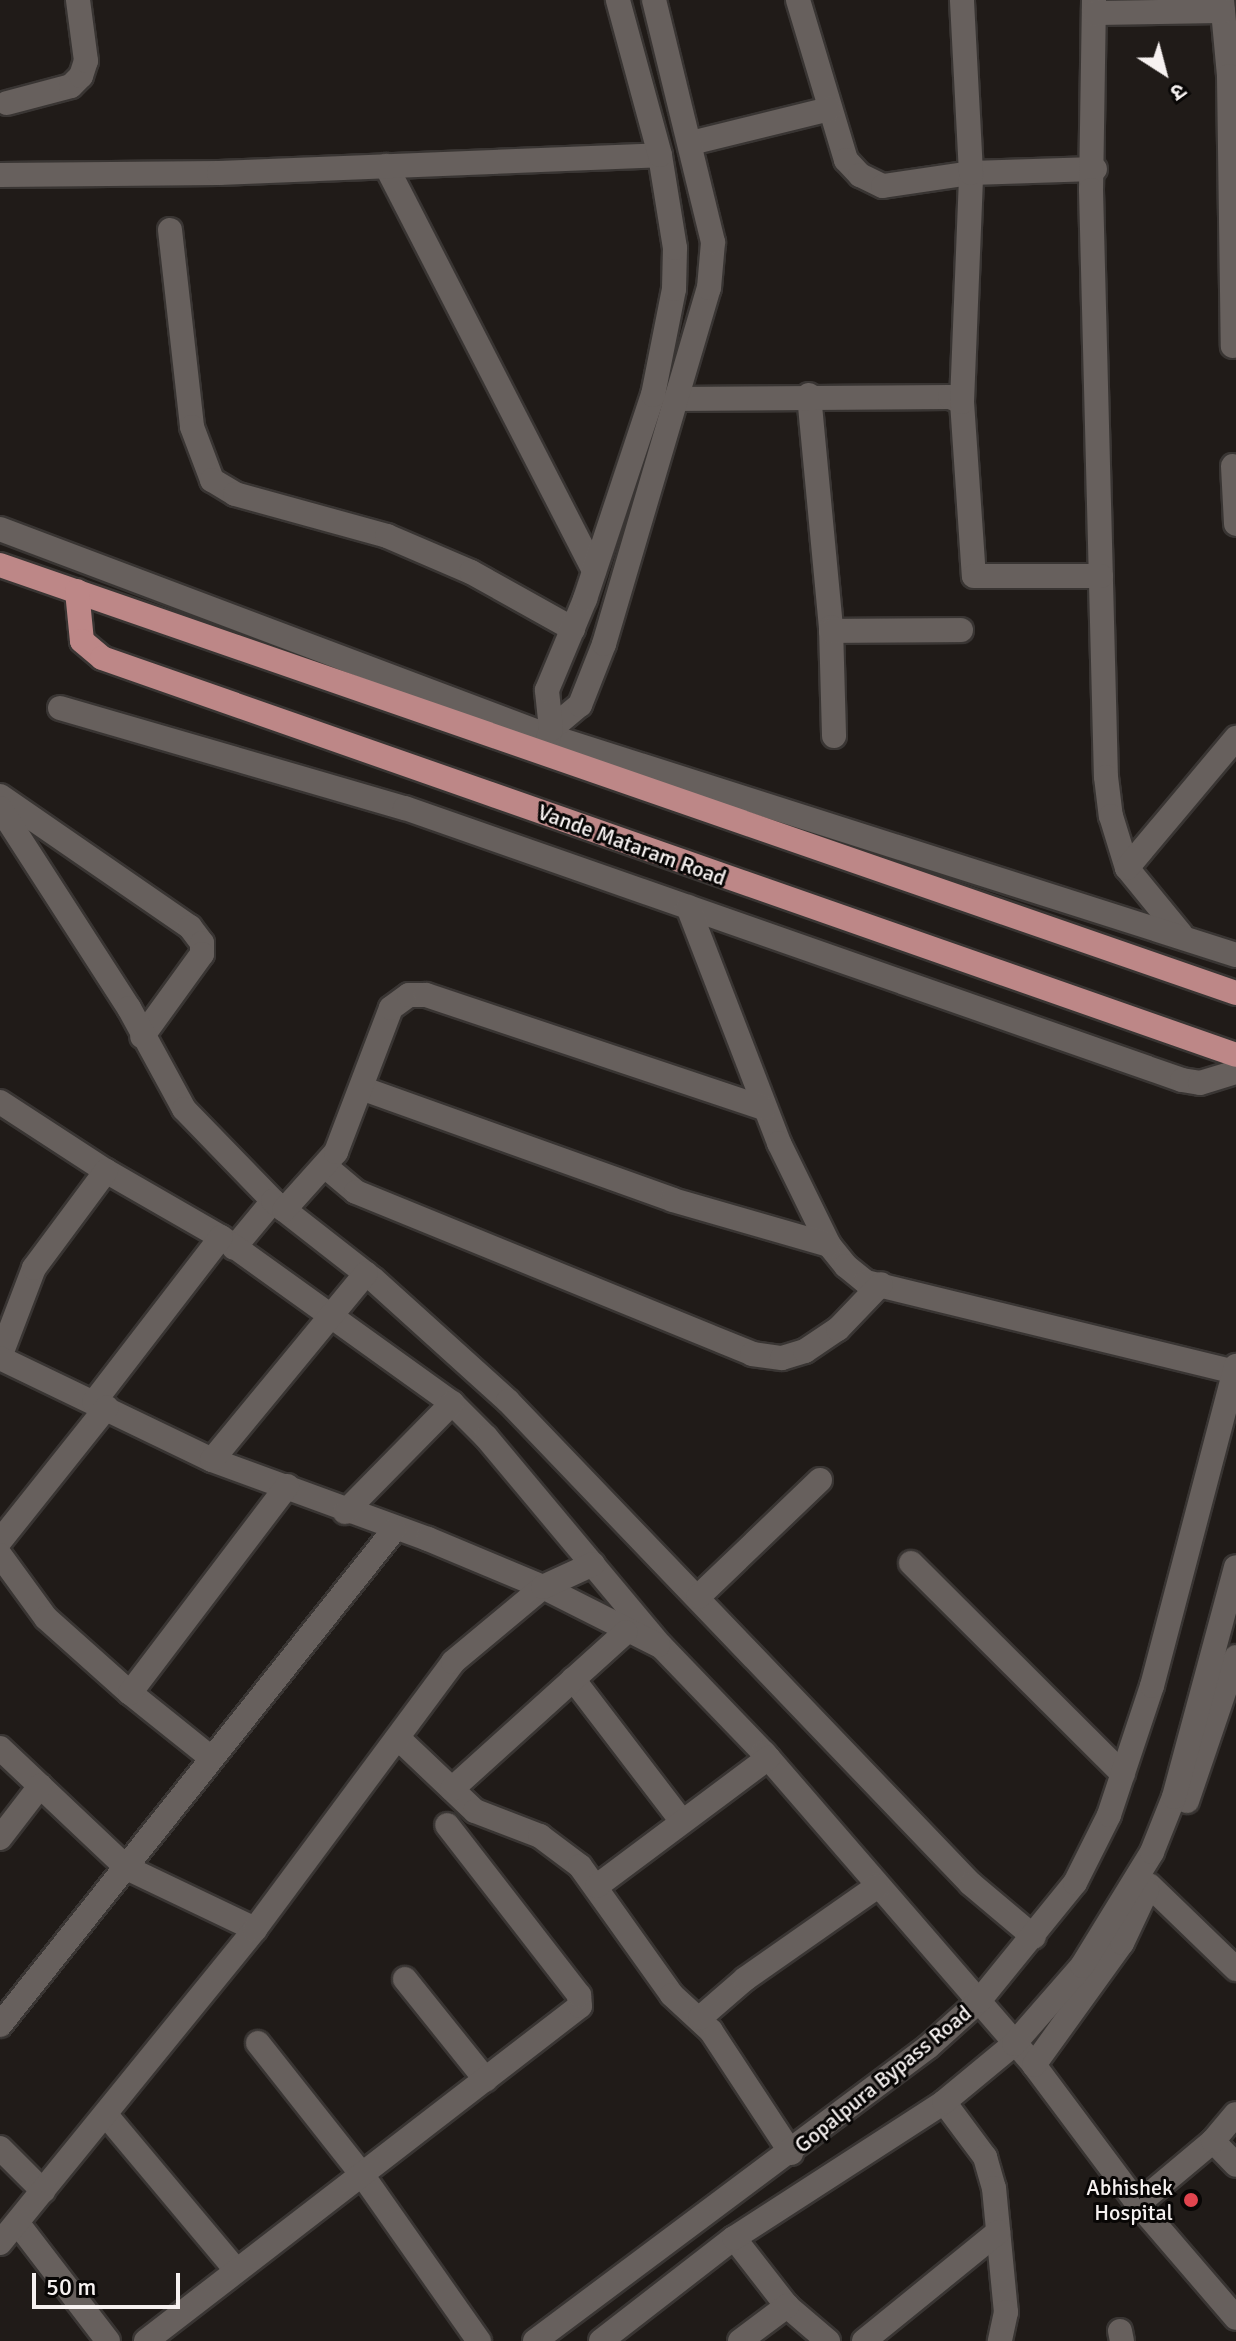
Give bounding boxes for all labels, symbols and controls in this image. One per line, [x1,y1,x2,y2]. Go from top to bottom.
north arrow [1124,32,1204,112]
text: उ [1165,77,1192,107]
street label: Vande Mataram Road [534,799,730,891]
street label: Gopalpura Bypass Road [789,2000,977,2158]
place label: Abhishek Hospital [1086,2174,1173,2226]
marker: Abhishek Hospital [1180,2189,1202,2211]
scale bar [36,2257,184,2307]
text: 50 m [46,2272,96,2302]

